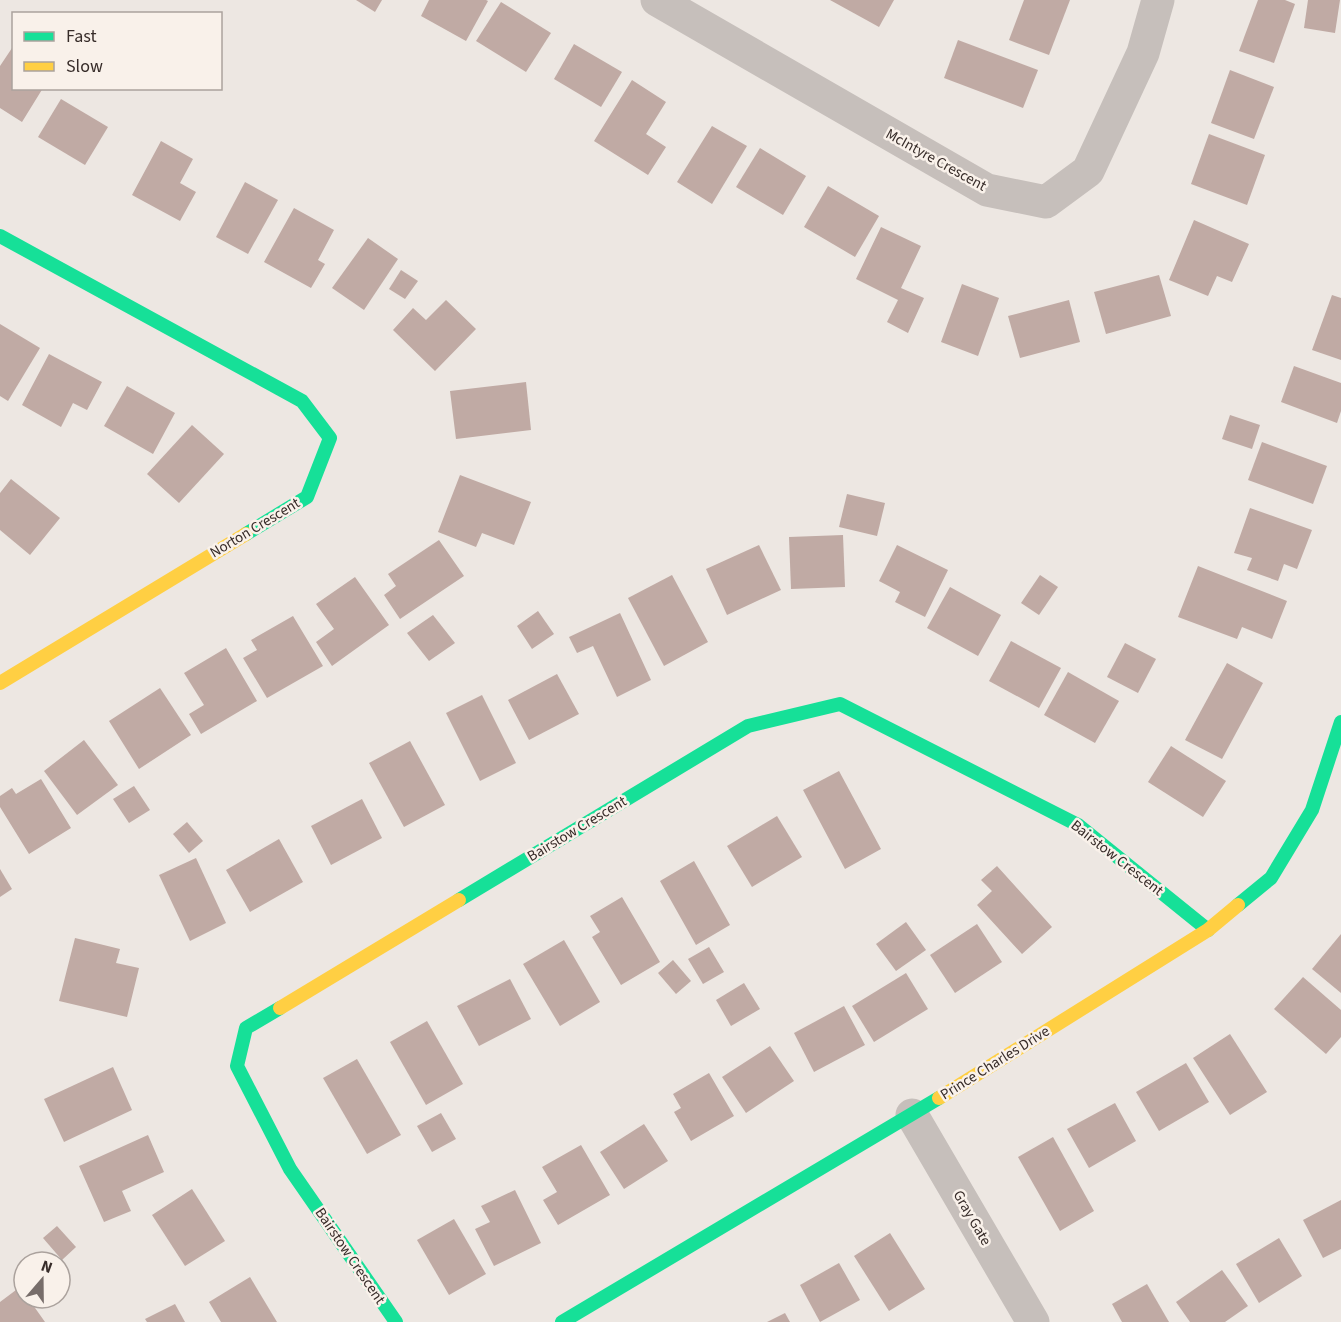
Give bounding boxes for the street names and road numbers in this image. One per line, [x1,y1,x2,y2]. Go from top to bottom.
street label: McIntyre Crescent [882,124,990,196]
street label: Norton Crescent [206,493,304,563]
street label: Bairstow Crescent [523,791,631,867]
street label: Bairstow Crescent [1066,815,1168,901]
street label: Prince Charles Drive [936,1021,1054,1105]
street label: Gray Gate [948,1187,996,1249]
street label: Bairstow Crescent [310,1203,390,1309]

